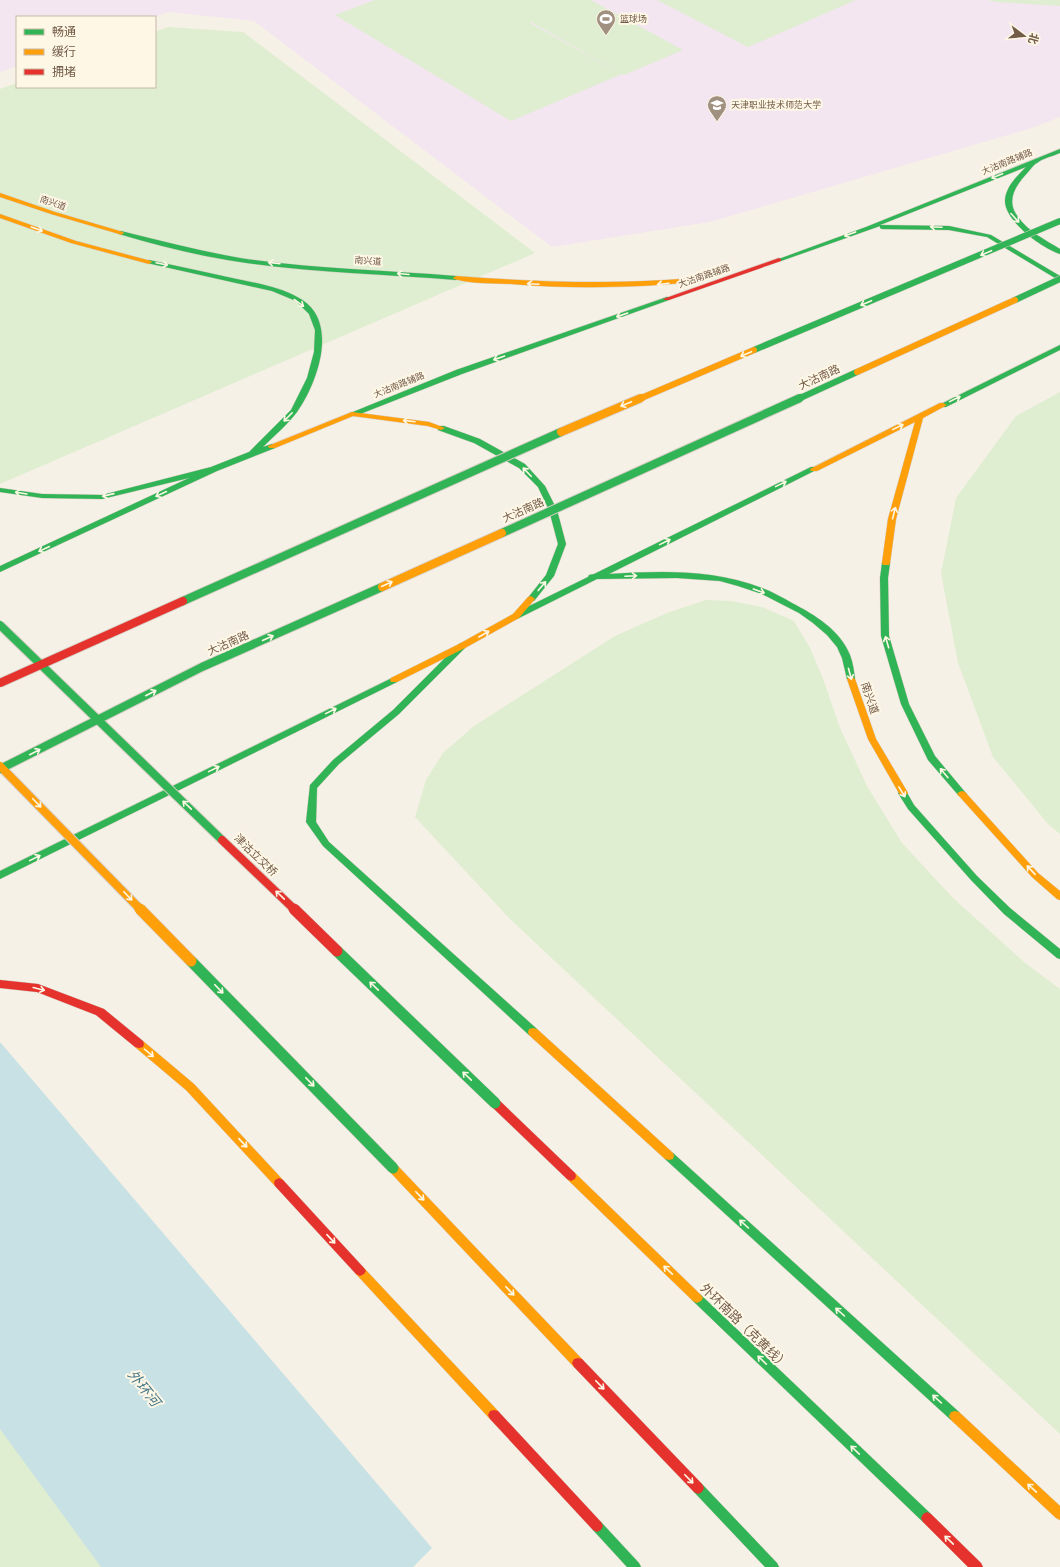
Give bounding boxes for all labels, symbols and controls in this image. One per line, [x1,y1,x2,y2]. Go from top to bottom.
sports icon: 篮球场 [595,8,617,36]
place label: 篮球场 [620,14,647,24]
legend [16,16,156,88]
north arrow [1004,16,1044,56]
text: 畅通 [52,25,76,39]
text: 北 [1025,32,1041,46]
text: 缓行 [52,45,76,59]
text: 拥堵 [52,65,76,79]
school or university icon: 天津职业技术师范大学 [706,94,728,122]
place label: 天津职业技术师范大学 [731,100,821,110]
street label: 大沽南路辅路 [980,147,1034,177]
one-way arrow [992,173,1004,181]
street label: 南兴道 [39,194,67,212]
one-way arrow [1010,213,1019,223]
one-way arrow [930,223,943,230]
one-way arrow [30,226,42,234]
one-way arrow [844,231,857,238]
one-way arrow [980,250,992,257]
street label: 南兴道 [354,255,382,267]
one-way arrow [268,259,281,267]
one-way arrow [155,261,168,269]
street label: 大沽南路辅路 [677,262,731,290]
one-way arrow [397,270,410,277]
one-way arrow [527,280,540,287]
one-way arrow [657,280,670,288]
one-way arrow [294,298,305,307]
one-way arrow [860,300,872,308]
one-way arrow [616,312,628,320]
one-way arrow [740,350,752,358]
one-way arrow [493,355,506,362]
street label: 大沽南路 [797,362,842,393]
street label: 大沽南路辅路 [372,370,426,400]
one-way arrow [949,395,961,402]
one-way arrow [621,401,633,408]
one-way arrow [283,412,293,422]
one-way arrow [403,417,416,425]
one-way arrow [892,423,904,430]
one-way arrow [522,467,532,477]
one-way arrow [775,480,787,487]
one-way arrow [15,489,28,497]
one-way arrow [156,491,168,498]
one-way arrow [102,492,115,500]
street label: 大沽南路 [500,496,546,525]
one-way arrow [890,507,898,520]
one-way arrow [658,538,670,545]
one-way arrow [38,546,50,553]
one-way arrow [624,572,637,579]
one-way arrow [381,580,393,588]
one-way arrow [537,581,546,592]
one-way arrow [753,587,765,595]
street label: 大沽南路 [205,629,251,658]
one-way arrow [478,630,490,637]
one-way arrow [262,634,274,641]
one-way arrow [883,636,890,649]
one-way arrow [847,667,854,680]
street label: 南兴道 [858,680,881,716]
one-way arrow [145,689,157,696]
one-way arrow [325,707,337,715]
one-way arrow [29,748,41,755]
one-way arrow [208,765,220,772]
one-way arrow [940,768,949,778]
one-way arrow [898,786,906,797]
one-way arrow [32,798,42,808]
one-way arrow [182,800,192,810]
street label: 津沽立交桥 [231,832,280,879]
one-way arrow [29,854,41,861]
one-way arrow [1026,865,1035,875]
one-way arrow [123,891,133,901]
one-way arrow [275,891,285,900]
one-way arrow [369,981,379,991]
one-way arrow [214,984,224,994]
one-way arrow [32,986,45,993]
one-way arrow [144,1048,155,1057]
one-way arrow [462,1071,472,1081]
one-way arrow [305,1077,314,1087]
one-way arrow [238,1138,247,1148]
one-way arrow [415,1191,425,1201]
one-way arrow [739,1219,749,1229]
one-way arrow [326,1234,336,1244]
one-way arrow [663,1265,673,1274]
street label: 外环南路（克黄线） [697,1280,792,1372]
one-way arrow [505,1285,514,1295]
one-way arrow [835,1307,845,1316]
one-way arrow [757,1356,767,1365]
water label: 外环河 [124,1367,165,1412]
one-way arrow [595,1380,604,1390]
one-way arrow [932,1395,942,1404]
one-way arrow [850,1445,860,1455]
one-way arrow [684,1474,694,1484]
one-way arrow [1027,1483,1037,1492]
one-way arrow [944,1535,954,1545]

